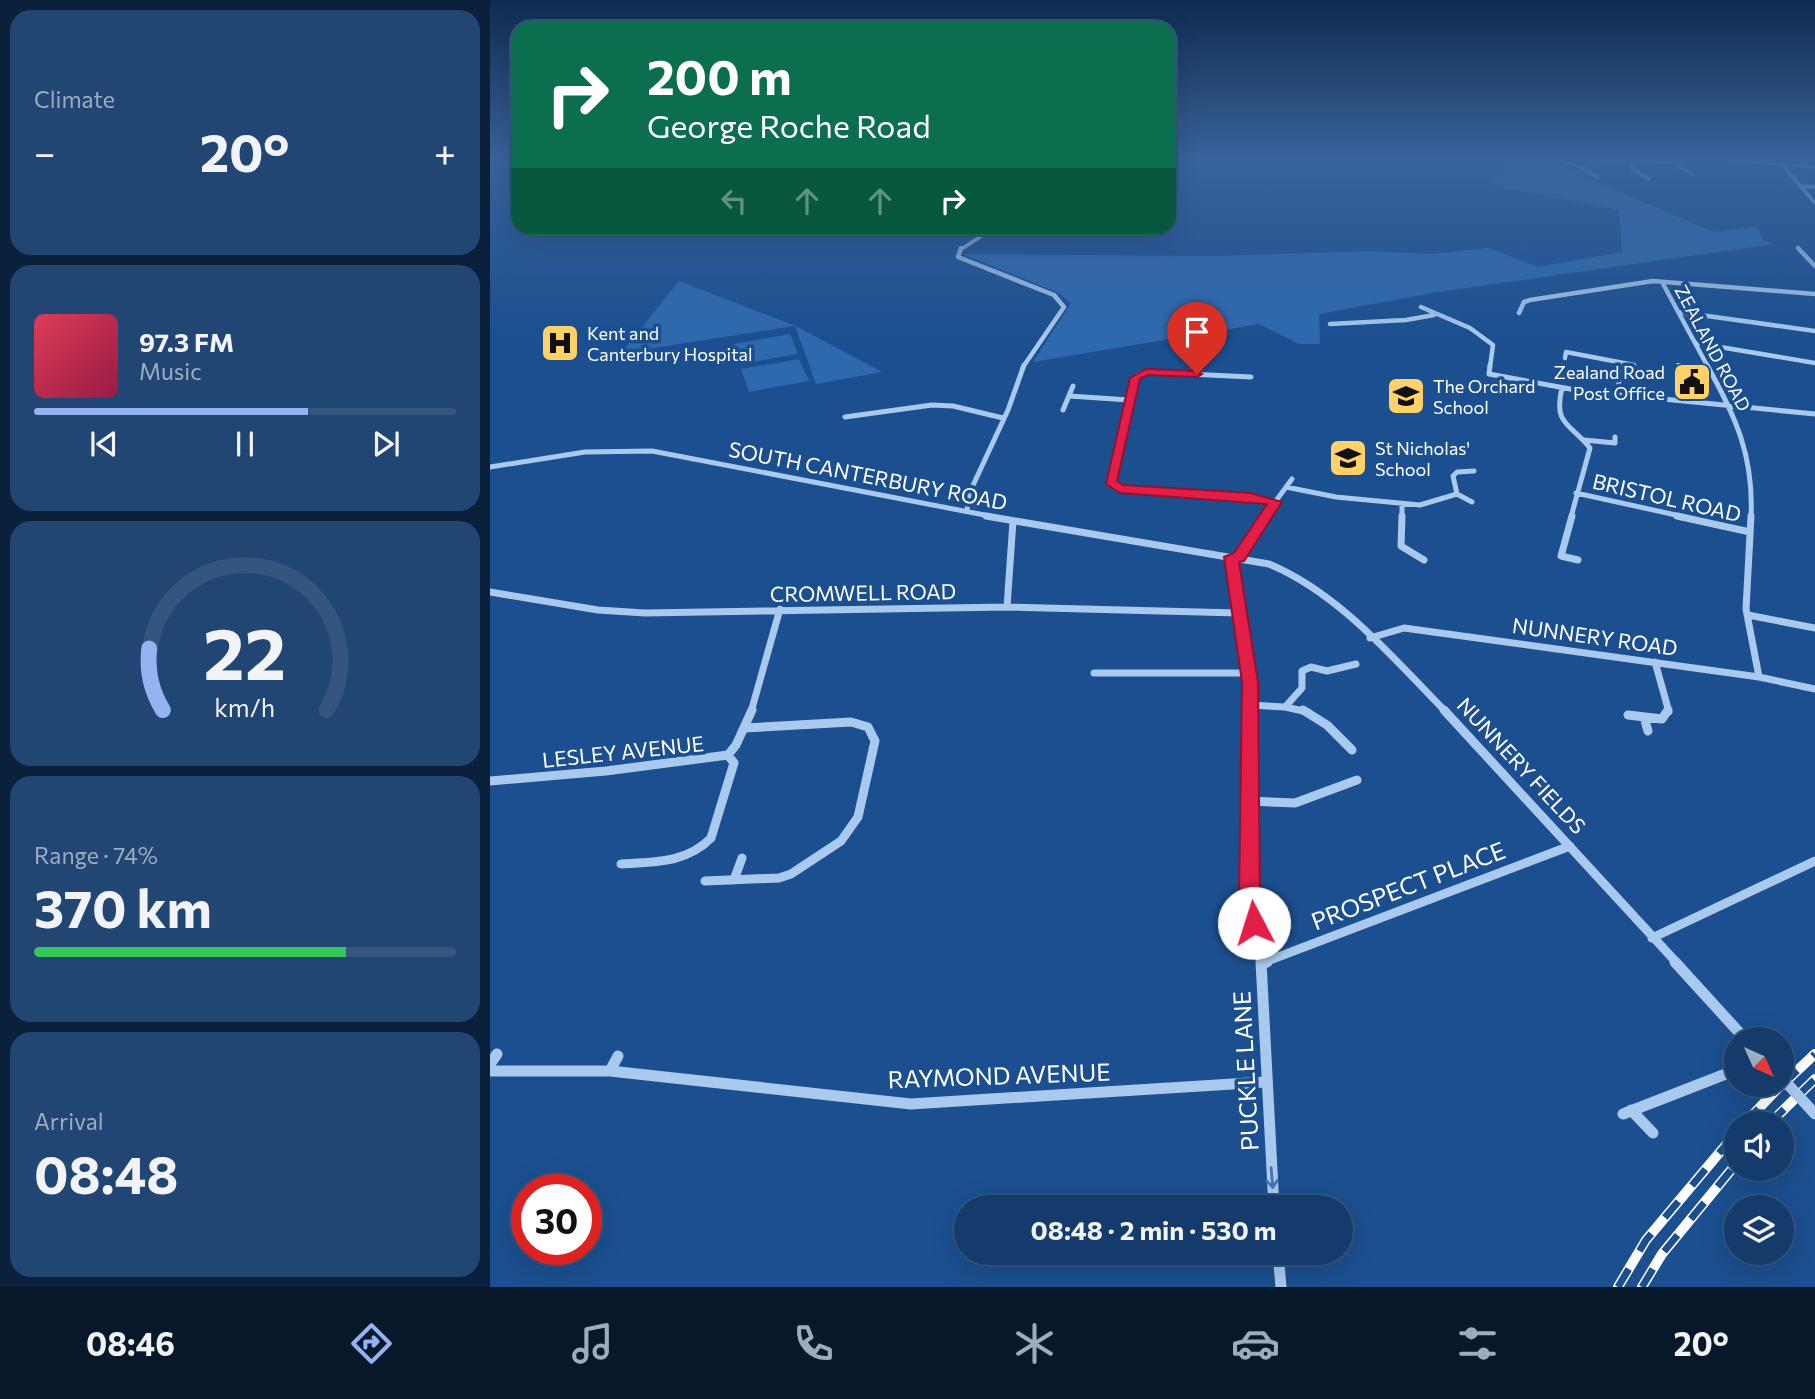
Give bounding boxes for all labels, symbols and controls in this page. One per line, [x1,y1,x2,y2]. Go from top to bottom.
text: 200 m [647,45,792,105]
icon: right [532,49,623,140]
text: Climate [34,85,115,113]
text: George Roche Road [647,105,931,145]
text: 20° [200,119,290,183]
text: − [34,128,56,175]
text: + [434,128,456,175]
icon: left [715,182,753,220]
icon: ahead [788,182,826,220]
icon: ahead [861,182,899,220]
icon: right [934,182,972,220]
street label: ZEALAND ROAD [1670,281,1756,415]
pin [1167,302,1227,374]
icon: arrive [1178,313,1216,351]
hospital icon: Kent and Canterbury Hospital [539,322,581,364]
place label: Kent and Canterbury Hospital [587,322,753,365]
text: 97.3 FM [139,326,234,357]
text: Music [139,357,202,385]
place label: Zealand Road Post Office [1554,361,1665,404]
public building icon: Zealand Road Post Office [1671,361,1713,403]
school or university icon: The Orchard School [1385,375,1427,417]
place label: The Orchard School [1433,375,1535,418]
icon: previous [85,425,123,463]
icon: pause [226,425,264,463]
icon: next [367,425,405,463]
street label: SOUTH CANTERBURY ROAD [727,436,1009,514]
school or university icon: St Nicholas' School [1327,437,1369,479]
place label: St Nicholas' School [1375,437,1470,480]
street label: BRISTOL ROAD [1590,468,1744,526]
street label: CROMWELL ROAD [770,578,956,606]
text: 22 [204,606,286,695]
street label: NUNNERY ROAD [1511,612,1679,660]
text: km/h [215,691,275,721]
street label: NUNNERY FIELDS [1453,692,1591,838]
street label: LESLEY AVENUE [541,730,705,772]
street label: PROSPECT PLACE [1307,835,1509,935]
text: Range · 74% [34,841,158,869]
text: 370 km [34,875,212,939]
position arrow [1217,886,1291,960]
street label: PUCKLE LANE [1226,990,1264,1152]
north arrow [1724,1027,1794,1097]
map controls [1724,1027,1794,1265]
street label: RAYMOND AVENUE [887,1057,1111,1093]
text: Arrival [34,1107,104,1135]
button: sound [1724,1111,1794,1181]
text: 08:48 [34,1141,179,1205]
one-way arrow [1266,1167,1279,1189]
speed limit sign: 30 [511,1174,602,1265]
button: layers [1724,1195,1794,1265]
text: 08:48 · 2 min · 530 m [1031,1214,1276,1245]
icon: directions [347,1319,396,1368]
icon: music [568,1319,617,1368]
icon: phone [789,1319,838,1368]
icon: climate [1010,1319,1059,1368]
icon: car [1231,1319,1280,1368]
icon: filters [1453,1319,1502,1368]
text: 08:46 [86,1323,175,1363]
text: 20° [1674,1323,1729,1363]

